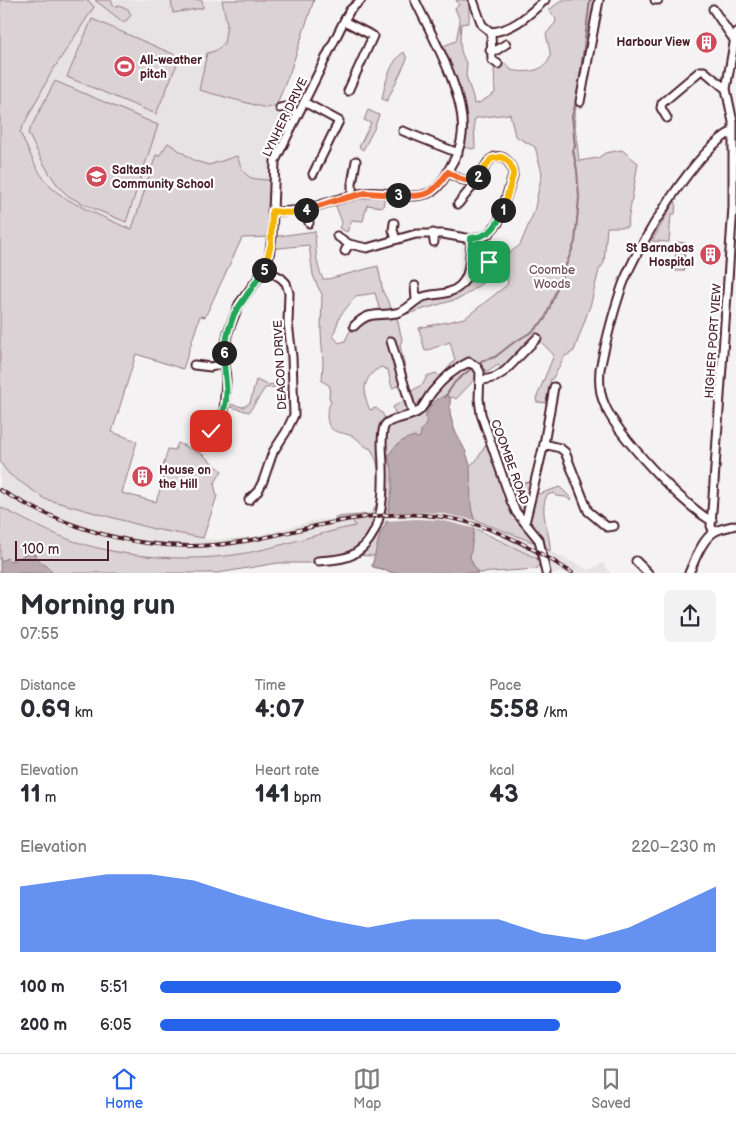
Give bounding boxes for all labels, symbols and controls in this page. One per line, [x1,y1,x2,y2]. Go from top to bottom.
building icon: Harbour View [694,30,718,54]
place label: Harbour View [616,35,690,50]
place label: All-weather pitch [139,53,202,82]
sports icon: All-weather pitch [112,55,136,79]
street label: LYNHER DRIVE [260,75,311,159]
place label: Saltash Community School [112,163,214,192]
pin: 2 [466,164,490,190]
school or university icon: Saltash Community School [84,165,108,189]
text: 2 [474,169,483,186]
pin: 3 [386,182,410,208]
text: 3 [394,187,403,204]
pin: 4 [294,198,318,222]
pin: 1 [490,198,516,222]
text: 4 [302,202,311,219]
text: 1 [501,202,506,219]
pin [468,241,510,283]
place label: St Barnabas Hospital [626,241,694,270]
building icon: St Barnabas Hospital [698,243,722,267]
icon: arrive [475,248,503,276]
pin: 5 [252,258,276,282]
text: 5 [260,262,269,279]
park label: Coombe Woods [529,263,575,292]
street label: HIGHER PORT VIEW [702,283,725,399]
street label: DEACON DRIVE [271,320,290,410]
pin: 6 [212,340,236,366]
text: 6 [220,345,229,362]
pin [190,410,232,452]
icon: check [197,417,225,445]
street label: COOMBE ROAD [487,417,532,507]
place label: House on the Hill [158,463,211,492]
building icon: House on the Hill [131,465,155,489]
scale bar [15,538,109,561]
text: 100 m [22,541,59,558]
text: Morning run [20,589,175,622]
button: share [664,590,716,642]
text: 07:55 [20,625,59,644]
text: Distance [20,677,76,694]
text: Time [255,677,286,694]
text: Pace [489,677,521,694]
text: 0.69 [20,694,71,725]
text: 4:07 [255,694,305,725]
text: 5:58 [489,694,539,725]
text: km [71,704,93,721]
text: /km [539,704,568,721]
text: Elevation [20,762,78,779]
text: Heart rate [255,762,319,779]
text: kcal [489,762,514,779]
text: 11 [20,779,41,810]
text: 141 [255,779,290,810]
text: 43 [489,779,519,810]
text: m [41,789,56,806]
text: bpm [290,789,321,806]
text: Elevation [20,838,87,857]
text: 220–230 m [631,838,716,857]
text: 100 m [20,978,65,997]
text: 5:51 [100,978,128,997]
text: 200 m [20,1016,67,1035]
text: 6:05 [100,1016,132,1035]
tab: Home [105,1065,143,1112]
tab: Map [353,1065,381,1112]
tab: Saved [592,1065,631,1112]

